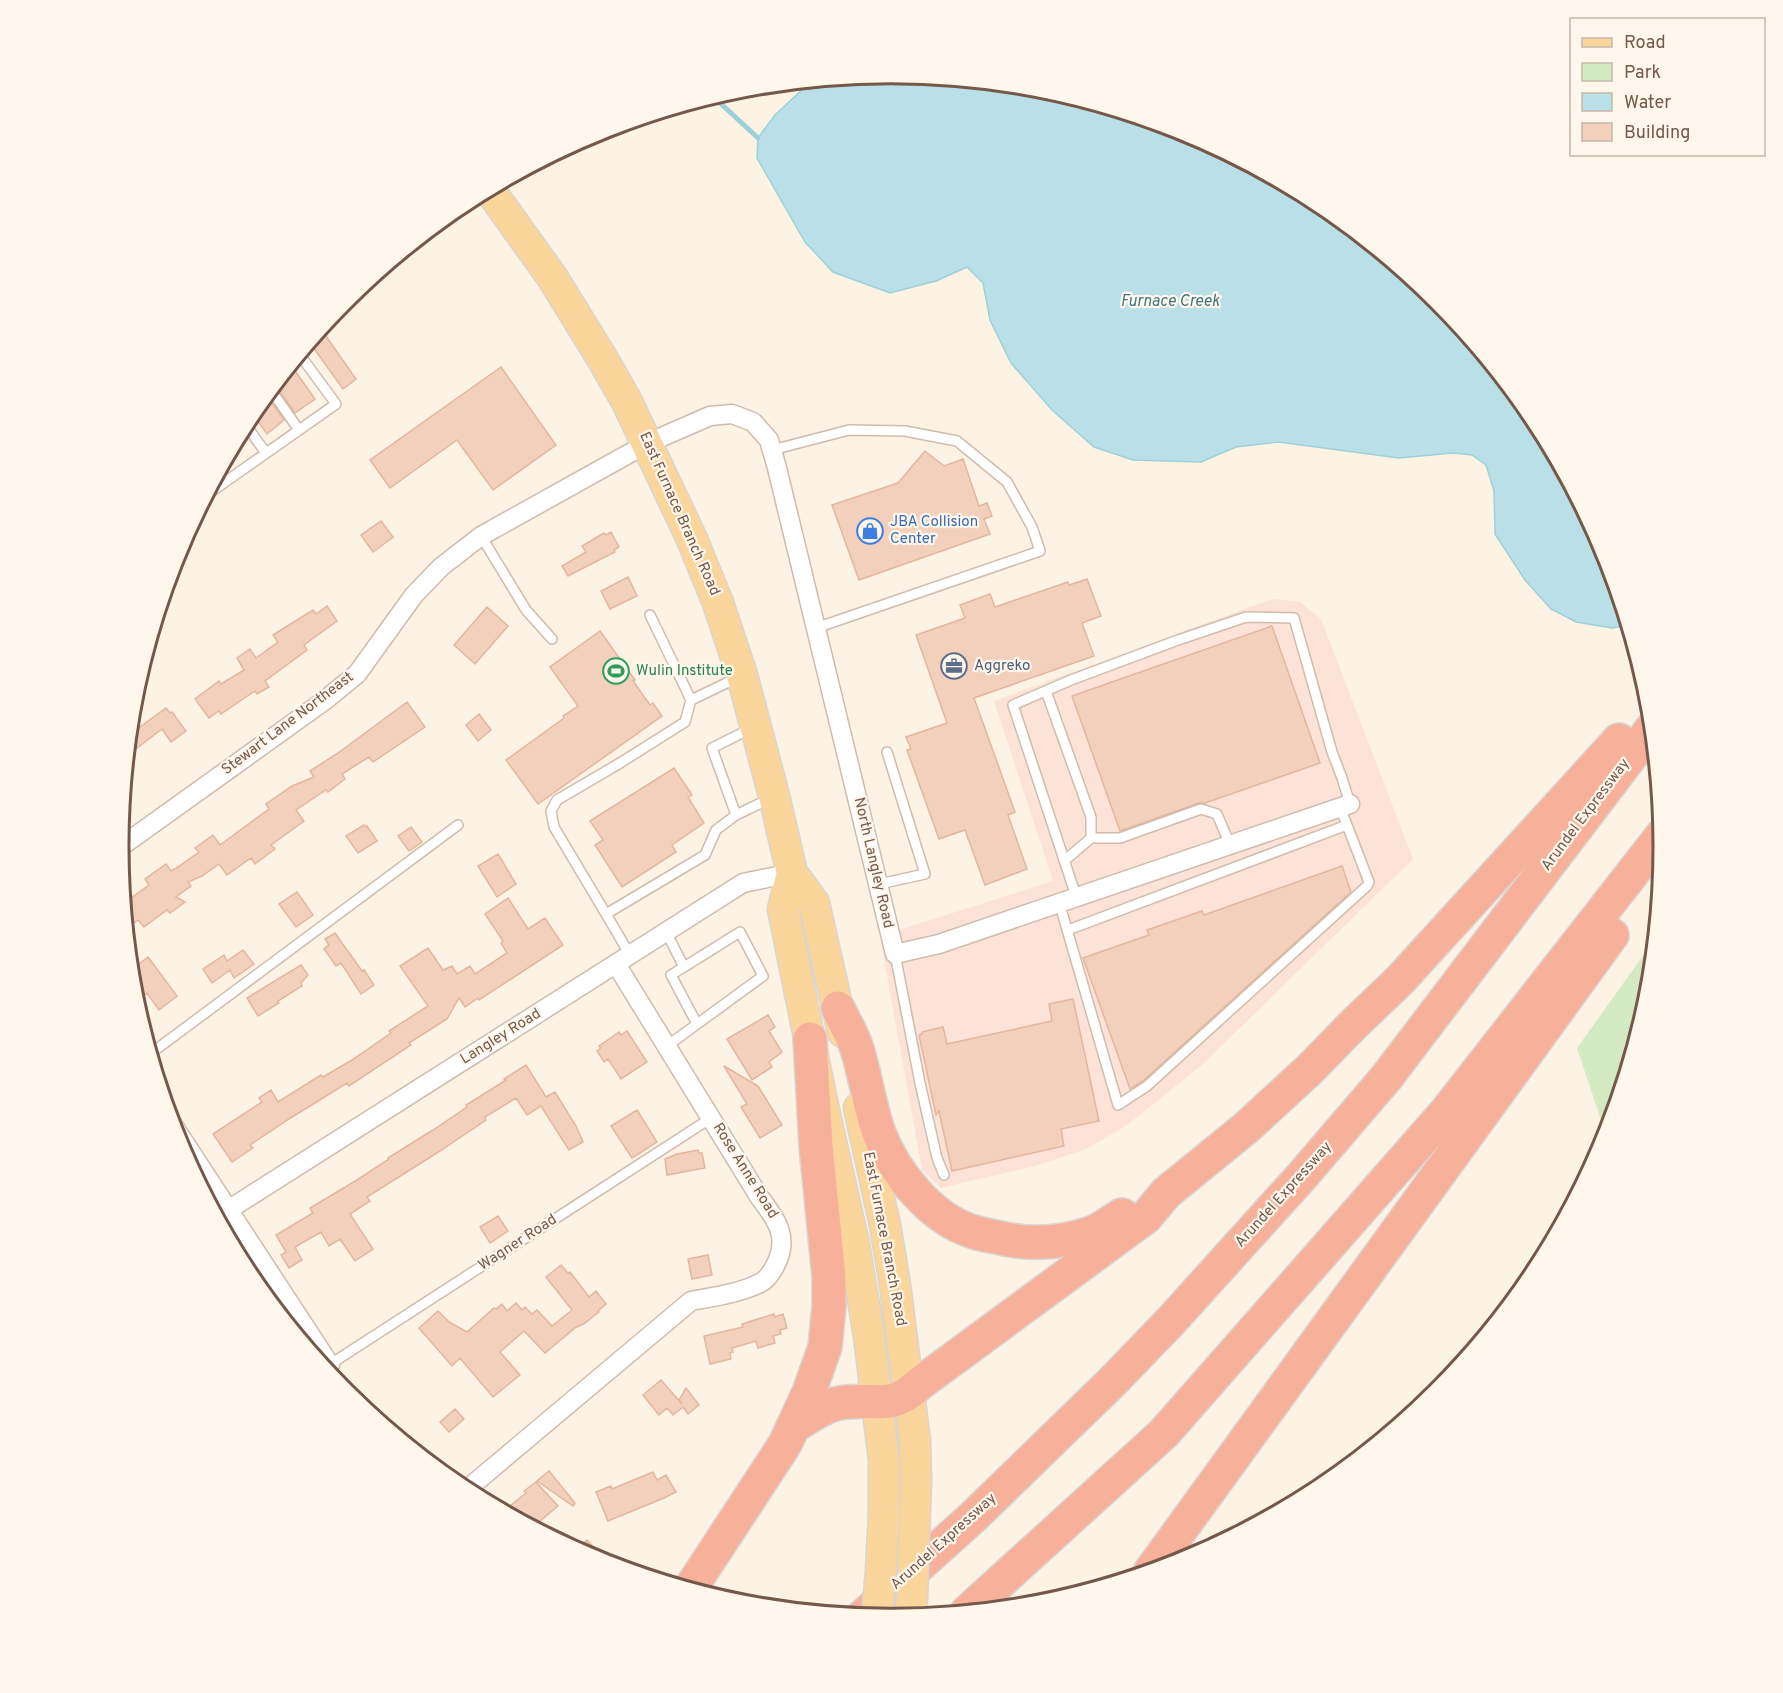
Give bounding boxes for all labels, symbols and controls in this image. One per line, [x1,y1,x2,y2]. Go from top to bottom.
legend [1570,18,1765,156]
text: Road [1624,32,1666,55]
text: Park [1624,62,1661,85]
text: Water [1624,92,1671,115]
text: Building [1624,122,1690,145]
water label: Furnace Creek [1120,292,1221,312]
street label: East Furnace Branch Road [634,429,724,599]
place label: JBA Collision Center [890,513,978,549]
shop icon: JBA Collision Center [855,516,885,546]
office icon: Aggreko [939,651,969,681]
sports icon: Wulin Institute [601,656,631,686]
place label: Aggreko [974,657,1030,676]
place label: Wulin Institute [636,662,733,681]
street label: Stewart Lane Northeast [218,668,358,780]
street label: Arundel Expressway [1537,755,1635,875]
street label: North Langley Road [849,796,897,930]
street label: Langley Road [457,1005,545,1069]
street label: Rose Anne Road [708,1120,782,1222]
street label: Arundel Expressway [1231,1138,1337,1252]
street label: East Furnace Branch Road [858,1150,910,1328]
street label: Wagner Road [475,1211,561,1275]
street label: Arundel Expressway [887,1489,1001,1595]

